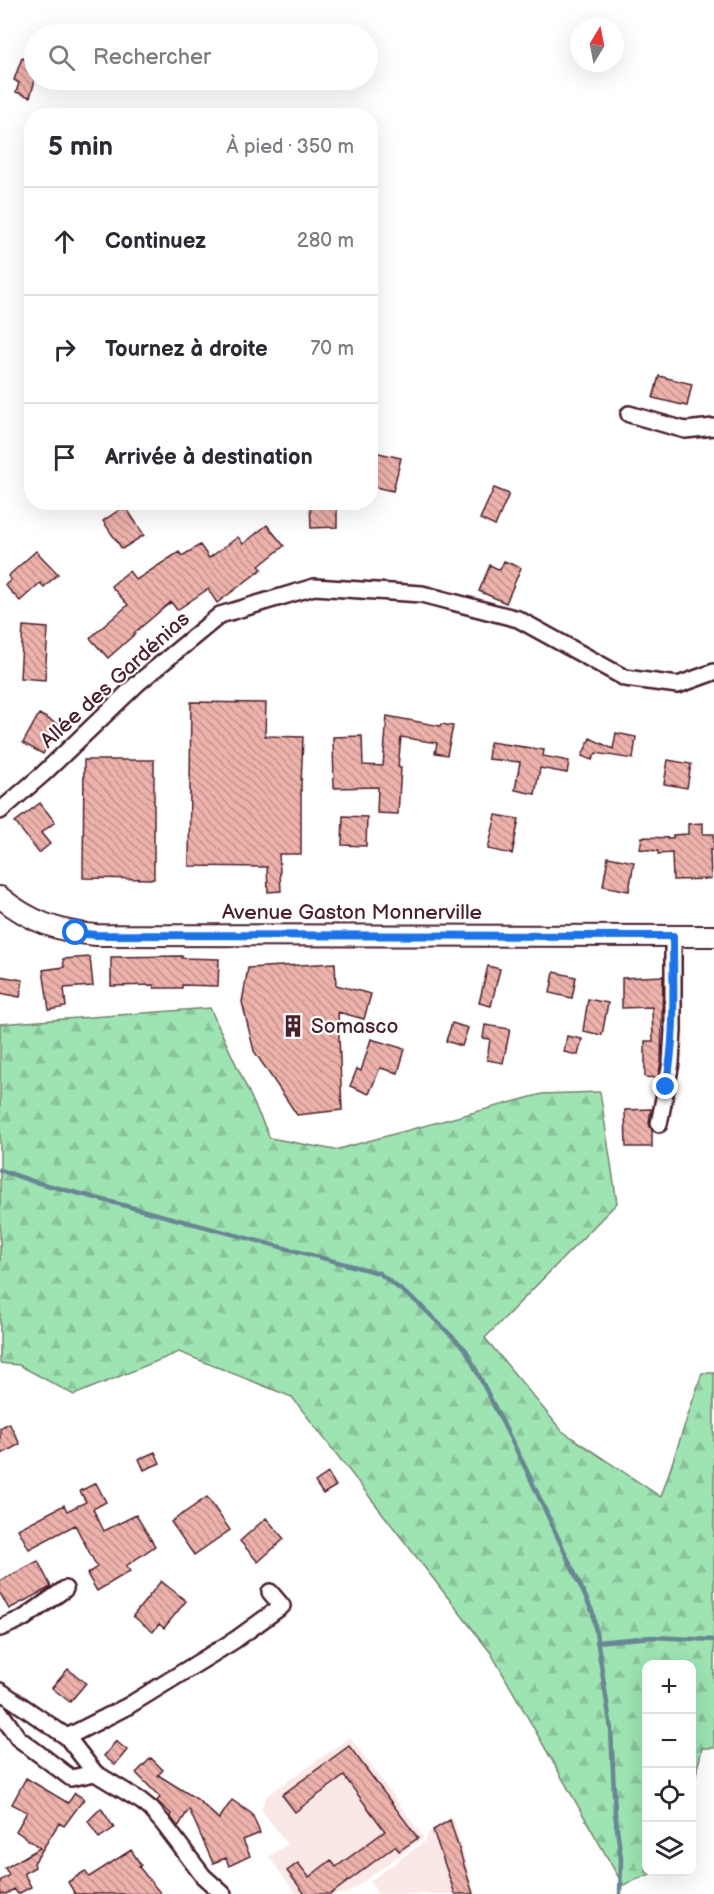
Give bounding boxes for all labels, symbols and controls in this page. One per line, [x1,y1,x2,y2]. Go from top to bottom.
north arrow [570,18,624,72]
search box [24,24,378,90]
icon: search [45,41,78,74]
text: Rechercher [93,44,211,71]
text: 5 min [48,132,113,163]
text: À pied · 350 m [226,135,354,159]
icon: ahead [48,225,81,258]
text: Continuez [105,228,206,255]
text: 280 m [297,229,354,253]
icon: right [48,333,81,366]
text: Tournez à droite [105,336,268,363]
text: 70 m [310,337,354,361]
icon: arrive [48,441,81,474]
text: Arrivée à destination [105,444,313,471]
street label: Allée des Gardénias [35,607,195,753]
street label: Avenue Gaston Monnerville [222,900,482,925]
route start [62,919,88,945]
building icon: Somasco [280,1013,306,1039]
place label: Somasco [311,1014,398,1039]
route end [652,1073,678,1099]
map controls [642,1660,696,1876]
button: + [642,1660,696,1714]
button: − [642,1714,696,1768]
button: locate [642,1768,696,1822]
button: layers [642,1822,696,1876]

